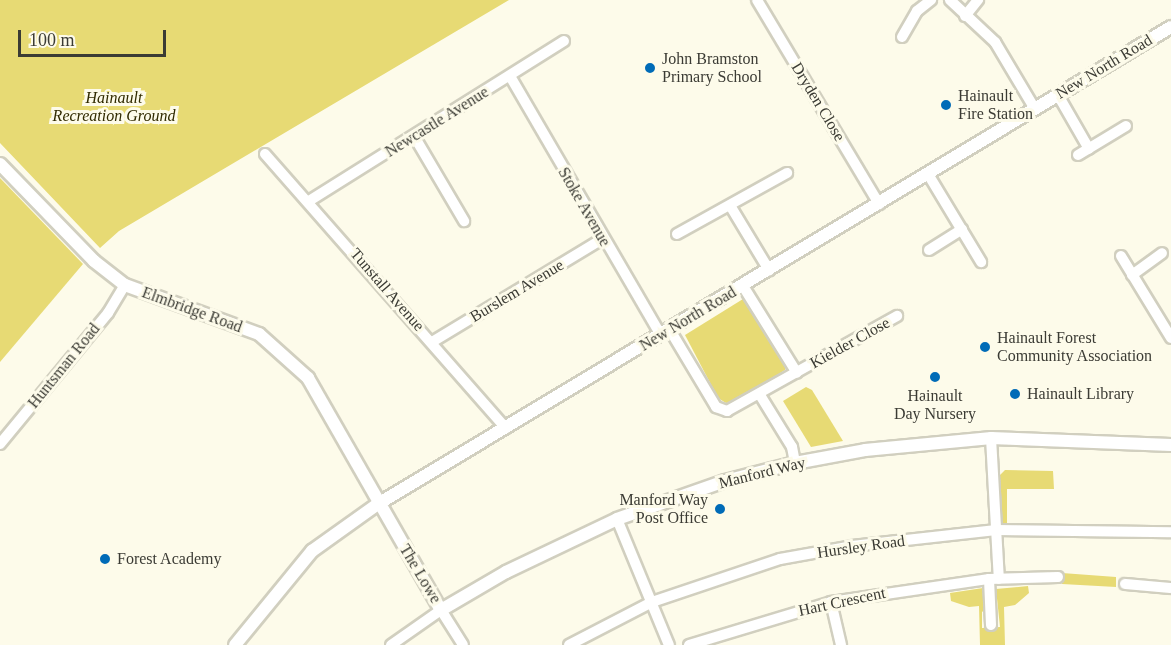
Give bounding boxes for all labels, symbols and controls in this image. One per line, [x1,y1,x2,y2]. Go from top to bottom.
scale bar [21,18,170,56]
text: 100 m [29,30,75,50]
street label: New North Road [1052,31,1156,103]
place label: John Bramston Primary School [662,49,762,87]
street label: Dryden Close [787,59,849,145]
marker: John Bramston Primary School [643,61,657,75]
street label: Newcastle Avenue [381,82,493,162]
place label: Hainault Fire Station [958,86,1033,124]
park label: Hainault Recreation Ground [53,88,175,126]
marker: Hainault Fire Station [939,98,953,112]
street label: Stoke Avenue [553,164,615,250]
street label: Tunstall Avenue [345,244,429,336]
street label: Burslem Avenue [466,255,568,327]
street label: Elmbridge Road [139,283,245,337]
street label: New North Road [636,283,740,355]
street label: Kielder Close [807,313,893,373]
street label: Huntsman Road [24,320,104,412]
place label: Hainault Forest Community Association [997,328,1153,366]
marker: Hainault Forest Community Association [978,340,992,354]
marker: Hainault Day Nursery [928,370,942,384]
place label: Hainault Library [1027,384,1134,404]
place label: Hainault Day Nursery [894,386,976,424]
marker: Hainault Library [1008,387,1022,401]
street label: Manford Way [717,453,807,493]
place label: Manford Way Post Office [619,490,708,528]
marker: Manford Way Post Office [713,502,727,516]
street label: Hursley Road [816,531,906,563]
street label: The Lowe [395,541,445,607]
place label: Forest Academy [117,549,222,569]
marker: Forest Academy [98,552,112,566]
street label: Hart Crescent [797,583,887,621]

